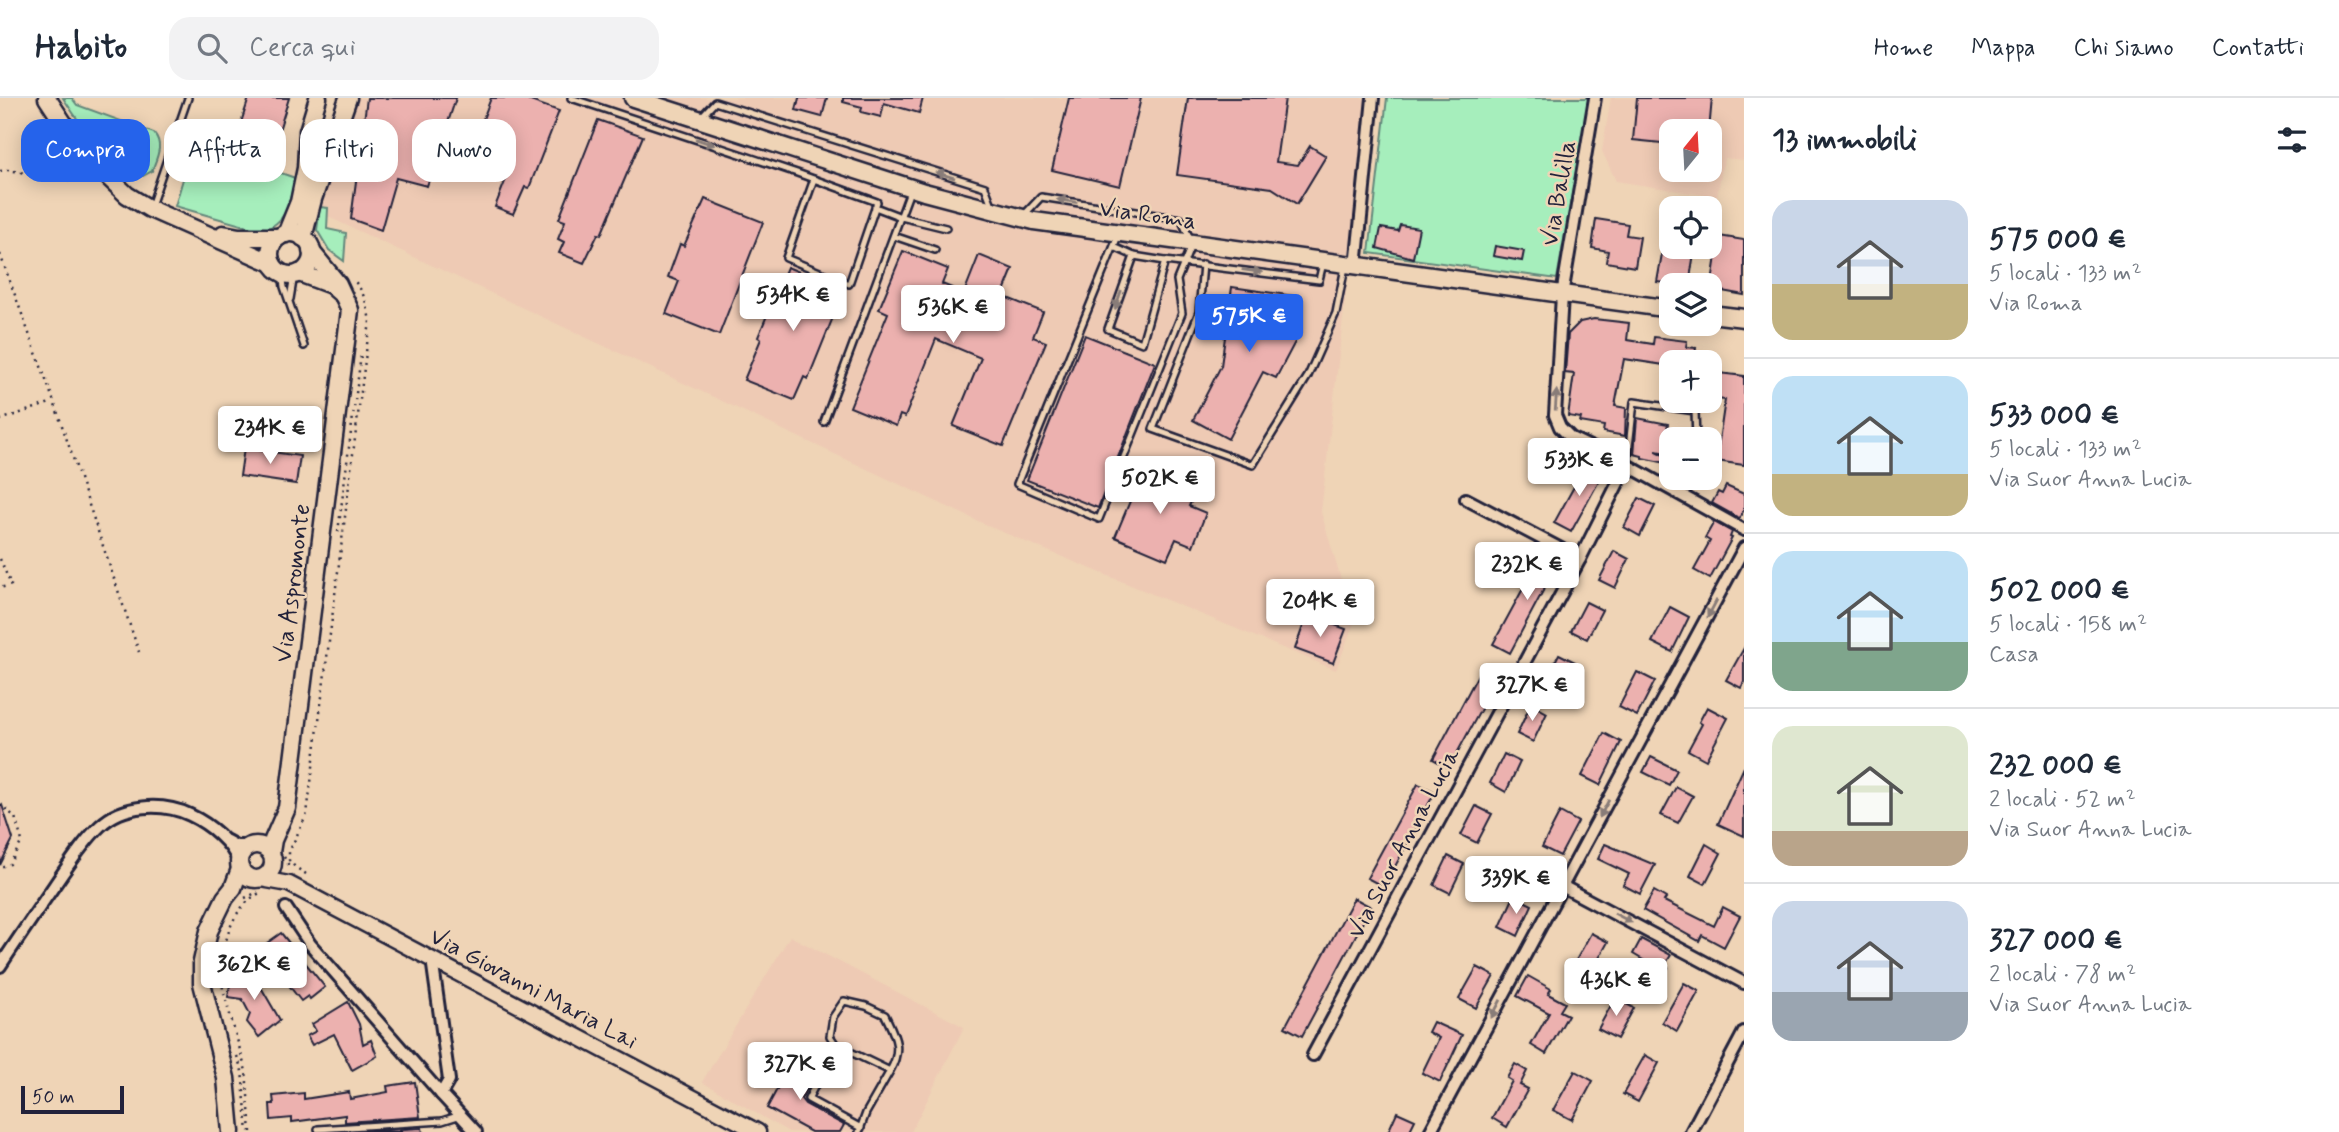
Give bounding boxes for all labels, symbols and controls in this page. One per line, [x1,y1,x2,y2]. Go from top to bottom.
search box [169,17,659,80]
text: Habito [35,26,127,70]
icon: search [193,29,231,67]
text: Cerca qui [249,31,356,65]
text: Home [1874,33,1933,64]
text: Mappa [1971,33,2035,64]
text: Chi siamo [2073,33,2174,64]
text: Contatti [2212,33,2304,64]
chip: Compra [21,119,150,182]
chip: Affitta [164,119,286,182]
chip: Filtri [300,119,398,182]
chip: Nuovo [412,119,516,182]
north arrow [1659,119,1722,182]
map controls [1659,119,1722,490]
text: 13 immobili [1772,121,1917,160]
icon: filters [2273,121,2311,159]
one-way arrow [695,137,716,148]
street label: Via Balilla [1535,138,1584,249]
one-way arrow [934,169,955,179]
street label: Via Roma [1097,193,1198,238]
one-way arrow [1056,195,1078,206]
button: locate [1659,196,1722,259]
text: 575 000 € [1989,220,2127,259]
icon: home [1828,228,1912,312]
text: 5 locali · 133 m² [1989,259,2142,289]
one-way arrow [1242,266,1264,277]
button: layers [1659,273,1722,336]
pin: 534K € [736,274,850,333]
text: 534K € [756,281,830,311]
pin: 536K € [896,286,1010,345]
text: Via Roma [1989,289,2083,319]
one-way arrow [1112,290,1123,311]
text: 536K € [917,293,989,323]
pin: 575K € [1192,294,1306,354]
text: 575K € [1211,302,1287,332]
button: + [1659,350,1722,413]
one-way arrow [1551,389,1562,411]
text: 533 000 € [1989,396,2120,435]
icon: home [1828,404,1912,488]
pin: 234K € [213,406,327,466]
text: 234K € [234,414,306,444]
button: − [1659,427,1722,490]
text: 5 locali · 133 m² [1989,435,2142,465]
pin: 533K € [1522,438,1636,498]
text: 533K € [1544,446,1614,476]
pin: 502K € [1103,456,1217,516]
text: 502K € [1121,464,1199,494]
text: Via Suor Anna Lucia [1989,465,2192,495]
street label: Via Aspromonte [268,502,319,664]
pin: 232K € [1470,542,1584,602]
text: 232K € [1491,550,1563,580]
text: 502 000 € [1989,571,2130,610]
icon: home [1828,579,1912,663]
pin: 204K € [1263,580,1377,639]
text: 204K € [1282,587,1358,617]
one-way arrow [1706,599,1718,619]
text: 5 locali · 158 m² [1989,610,2147,640]
text: Casa [1989,640,2039,670]
pin: 327K € [1475,664,1589,723]
text: 327K € [1496,671,1568,701]
street label: Via Suor Anna Lucia [1341,743,1468,944]
text: 232 000 € [1989,746,2122,785]
icon: home [1828,754,1912,838]
text: 2 locali · 52 m² [1989,785,2136,815]
one-way arrow [1598,799,1610,819]
text: Via Suor Anna Lucia [1989,815,2192,845]
pin: 339K € [1459,856,1573,916]
text: 339K € [1481,864,1551,894]
one-way arrow [1613,912,1633,924]
street label: Via Giovanni Maria Lai [424,921,643,1057]
text: 327 000 € [1989,921,2123,960]
icon: home [1828,929,1912,1013]
pin: 362K € [197,942,311,1002]
text: 362K € [217,950,291,980]
pin: 436K € [1559,958,1673,1018]
text: 2 locali · 78 m² [1989,960,2136,990]
text: 436K € [1580,966,1652,996]
text: Via Suor Anna Lucia [1989,990,2192,1020]
one-way arrow [1490,1000,1502,1019]
pin: 327K € [743,1042,857,1102]
text: 327K € [764,1050,836,1080]
scale bar [21,1083,124,1115]
text: 50 m [32,1085,75,1110]

